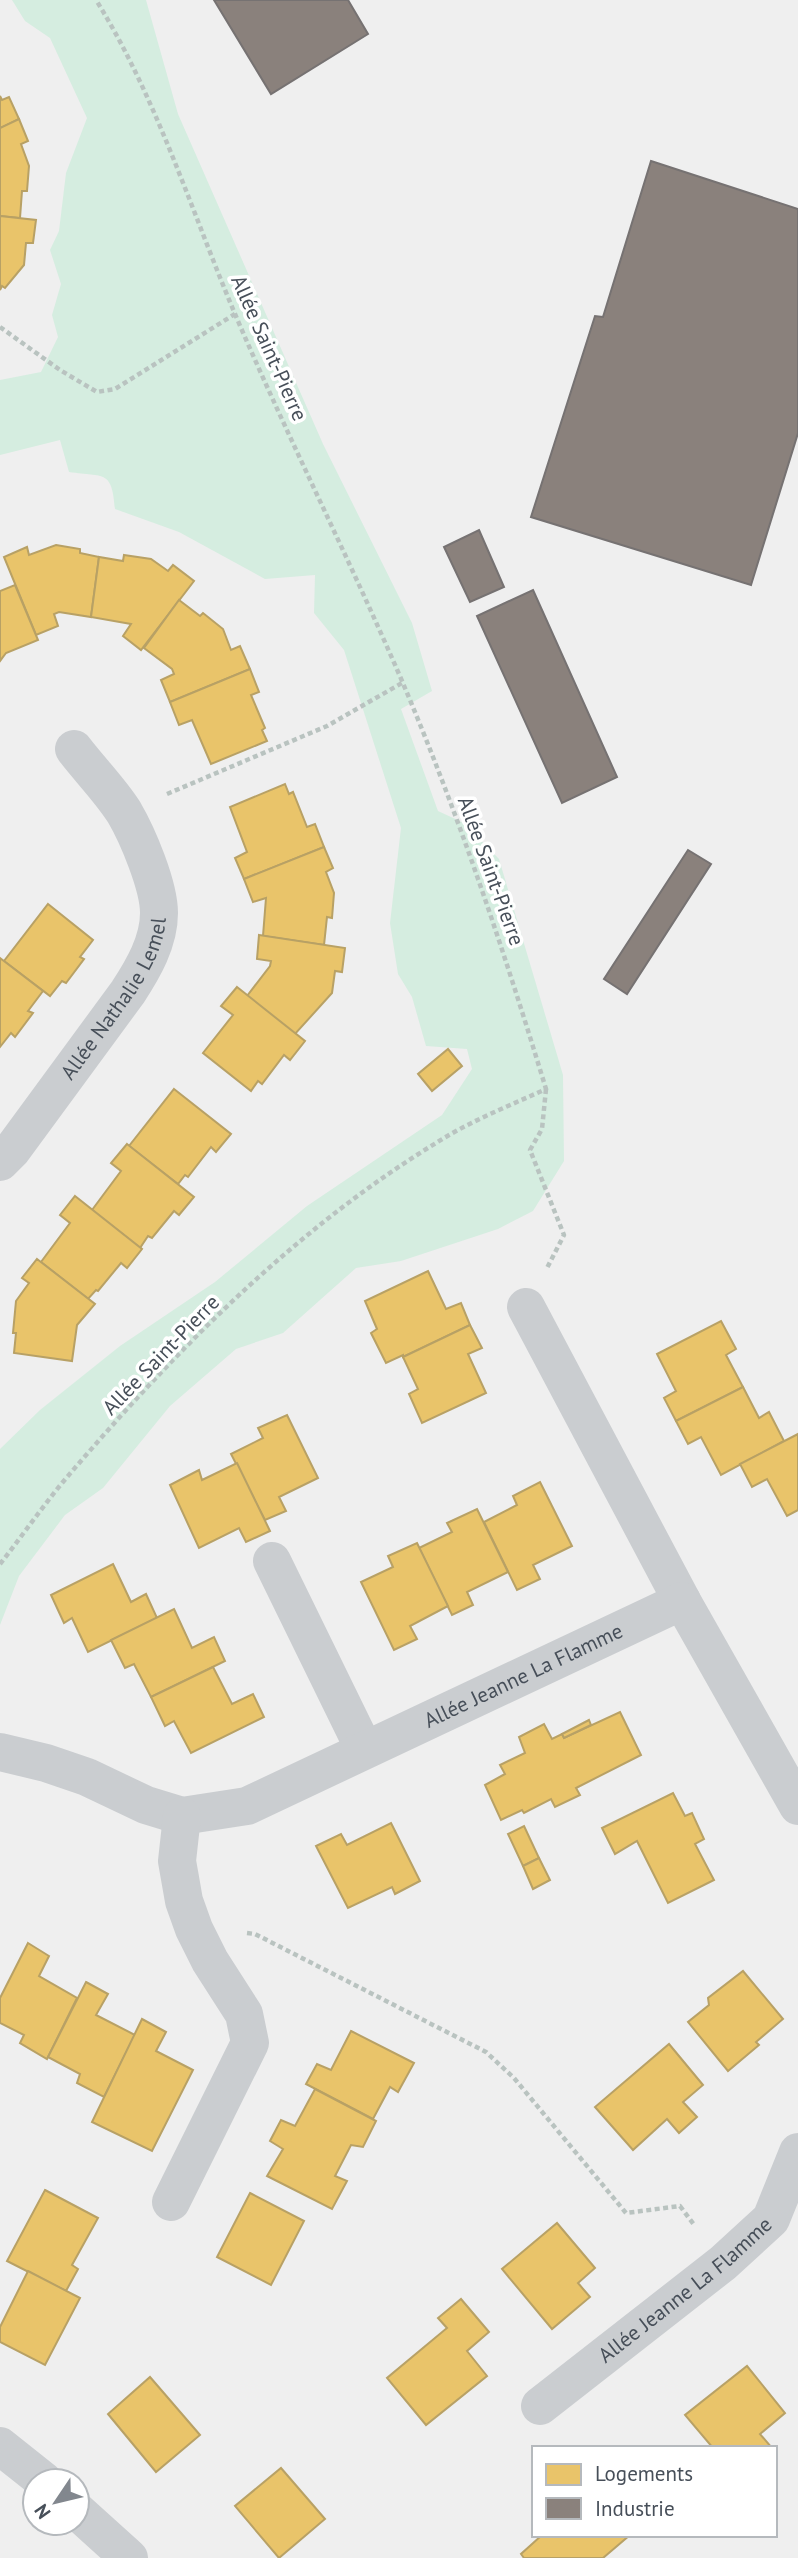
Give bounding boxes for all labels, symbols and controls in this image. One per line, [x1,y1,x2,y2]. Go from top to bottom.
street label: Allée Saint-Pierre [225,271,314,425]
street label: Allée Saint-Pierre [452,792,531,949]
street label: Allée Nathalie Lemel [54,916,172,1085]
street label: Allée Saint-Pierre [96,1289,225,1420]
street label: Allée Jeanne La Flamme [420,1617,627,1734]
street label: Allée Jeanne La Flamme [593,2211,777,2368]
legend [532,2446,777,2537]
text: Logements [595,2460,693,2487]
north arrow [21,2467,91,2537]
text: Industrie [595,2495,675,2522]
text: N [29,2500,55,2524]

